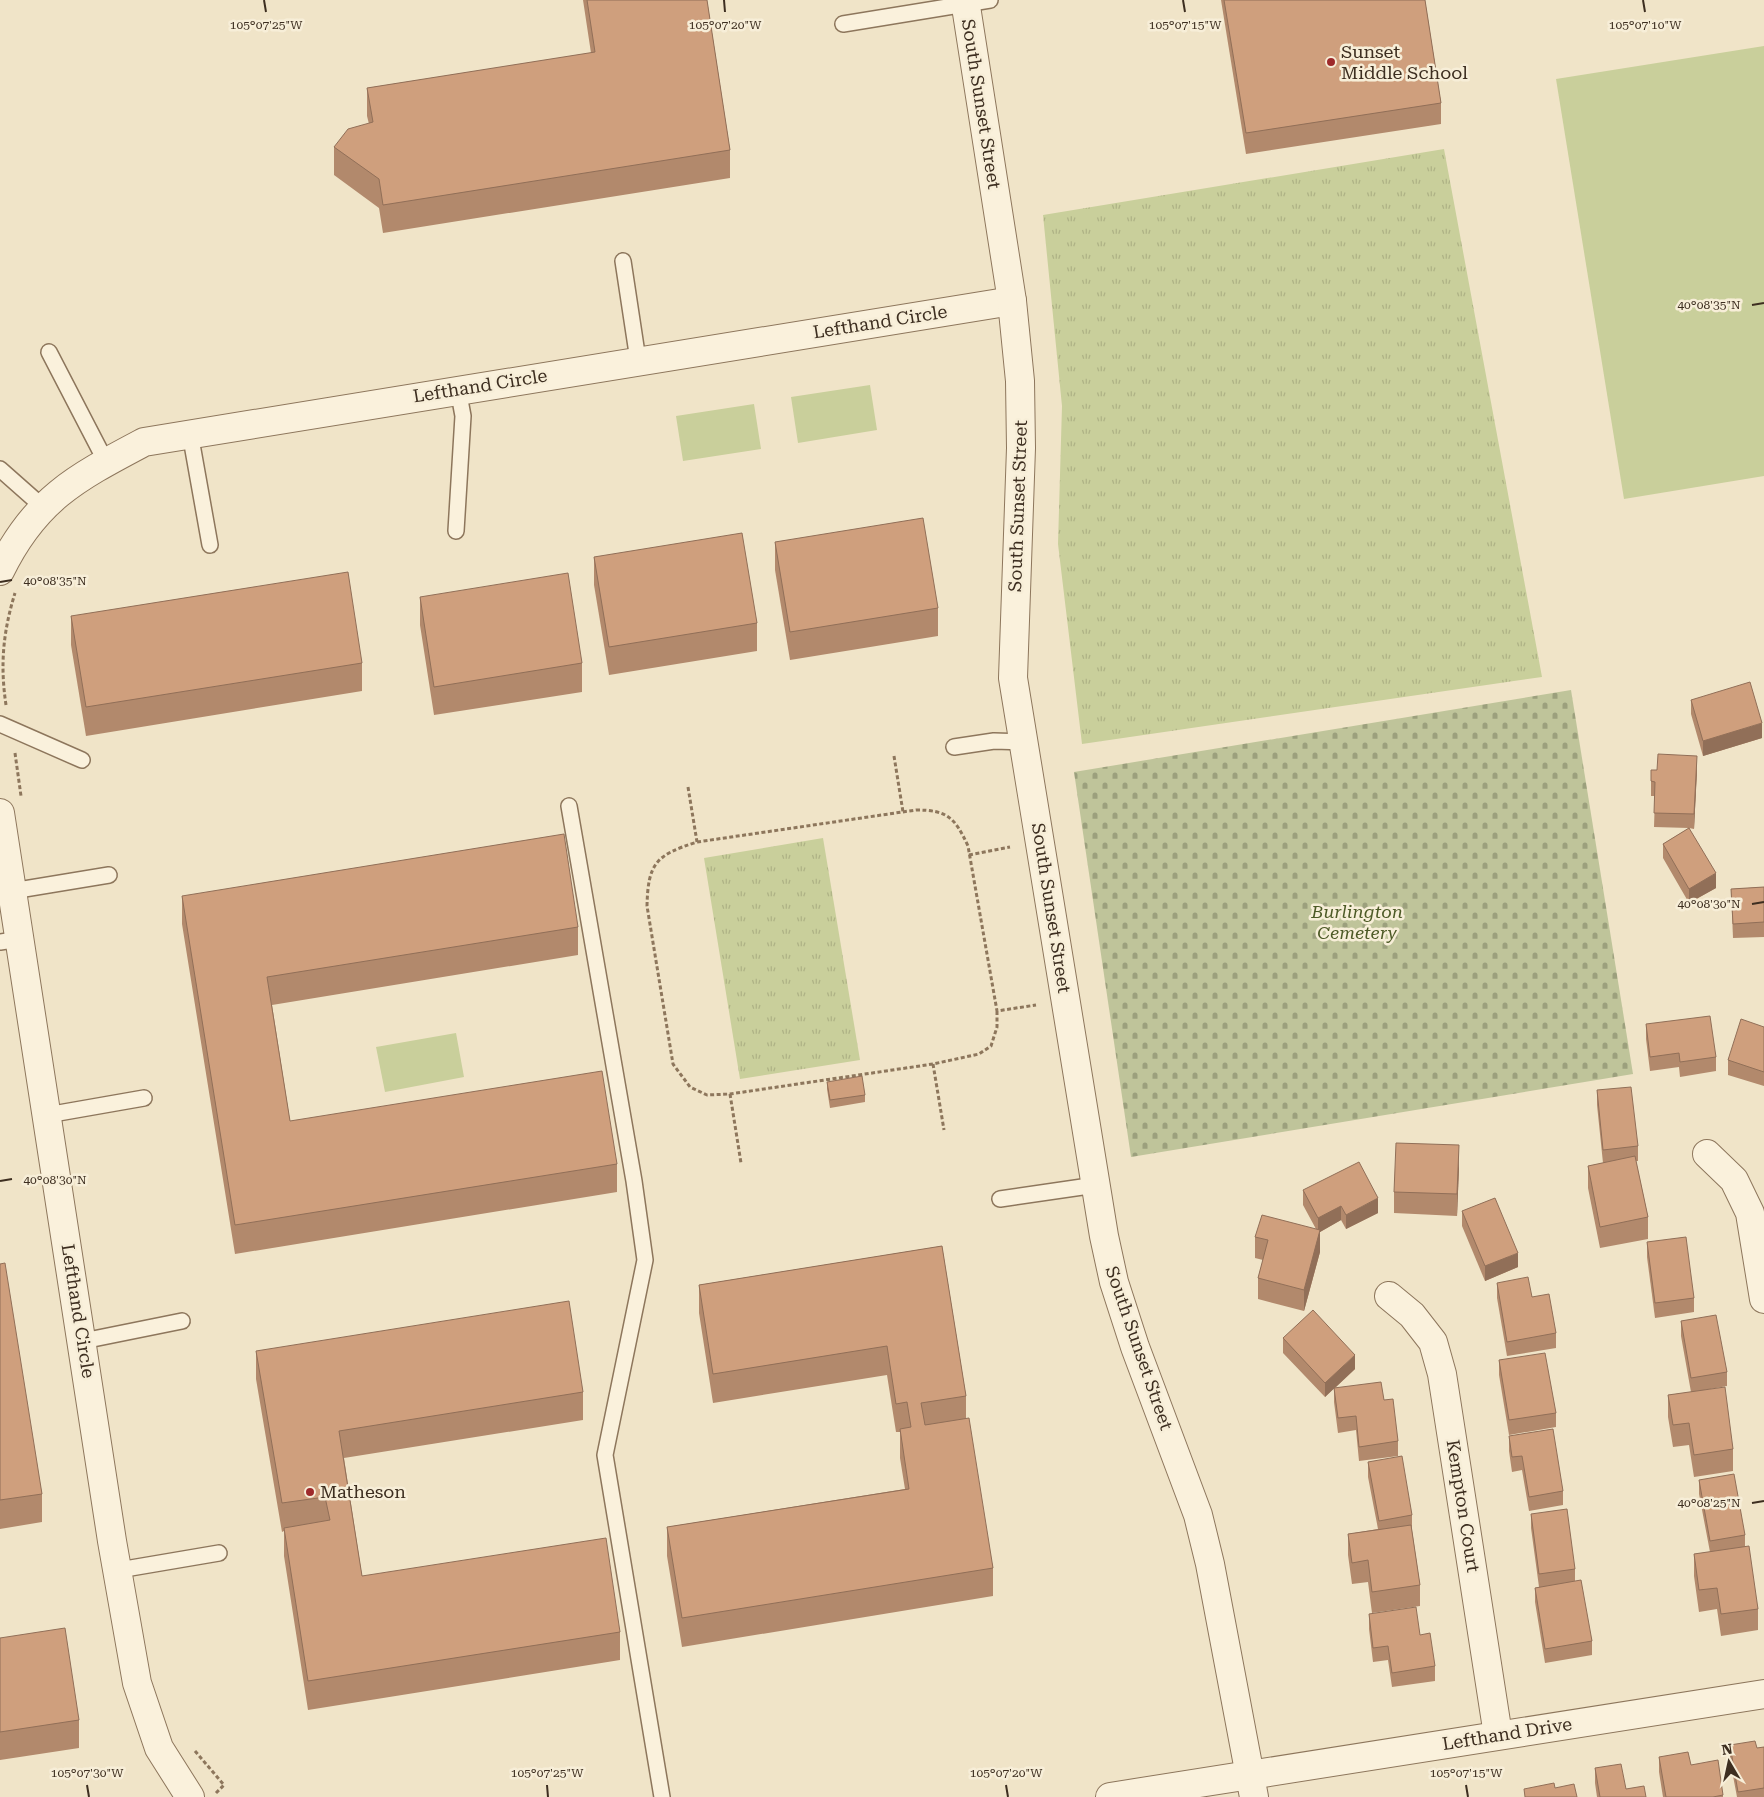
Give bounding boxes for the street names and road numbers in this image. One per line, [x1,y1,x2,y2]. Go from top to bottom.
street label: South Sunset Street [958,17,1005,191]
street label: Lefthand Circle [811,300,949,342]
street label: Lefthand Circle [411,364,549,406]
street label: South Sunset Street [1004,419,1031,592]
street label: South Sunset Street [1028,821,1075,995]
street label: Lefthand Circle [58,1242,100,1380]
street label: South Sunset Street [1102,1263,1177,1433]
street label: Kempton Court [1443,1438,1484,1574]
street label: Lefthand Drive [1440,1713,1573,1754]

